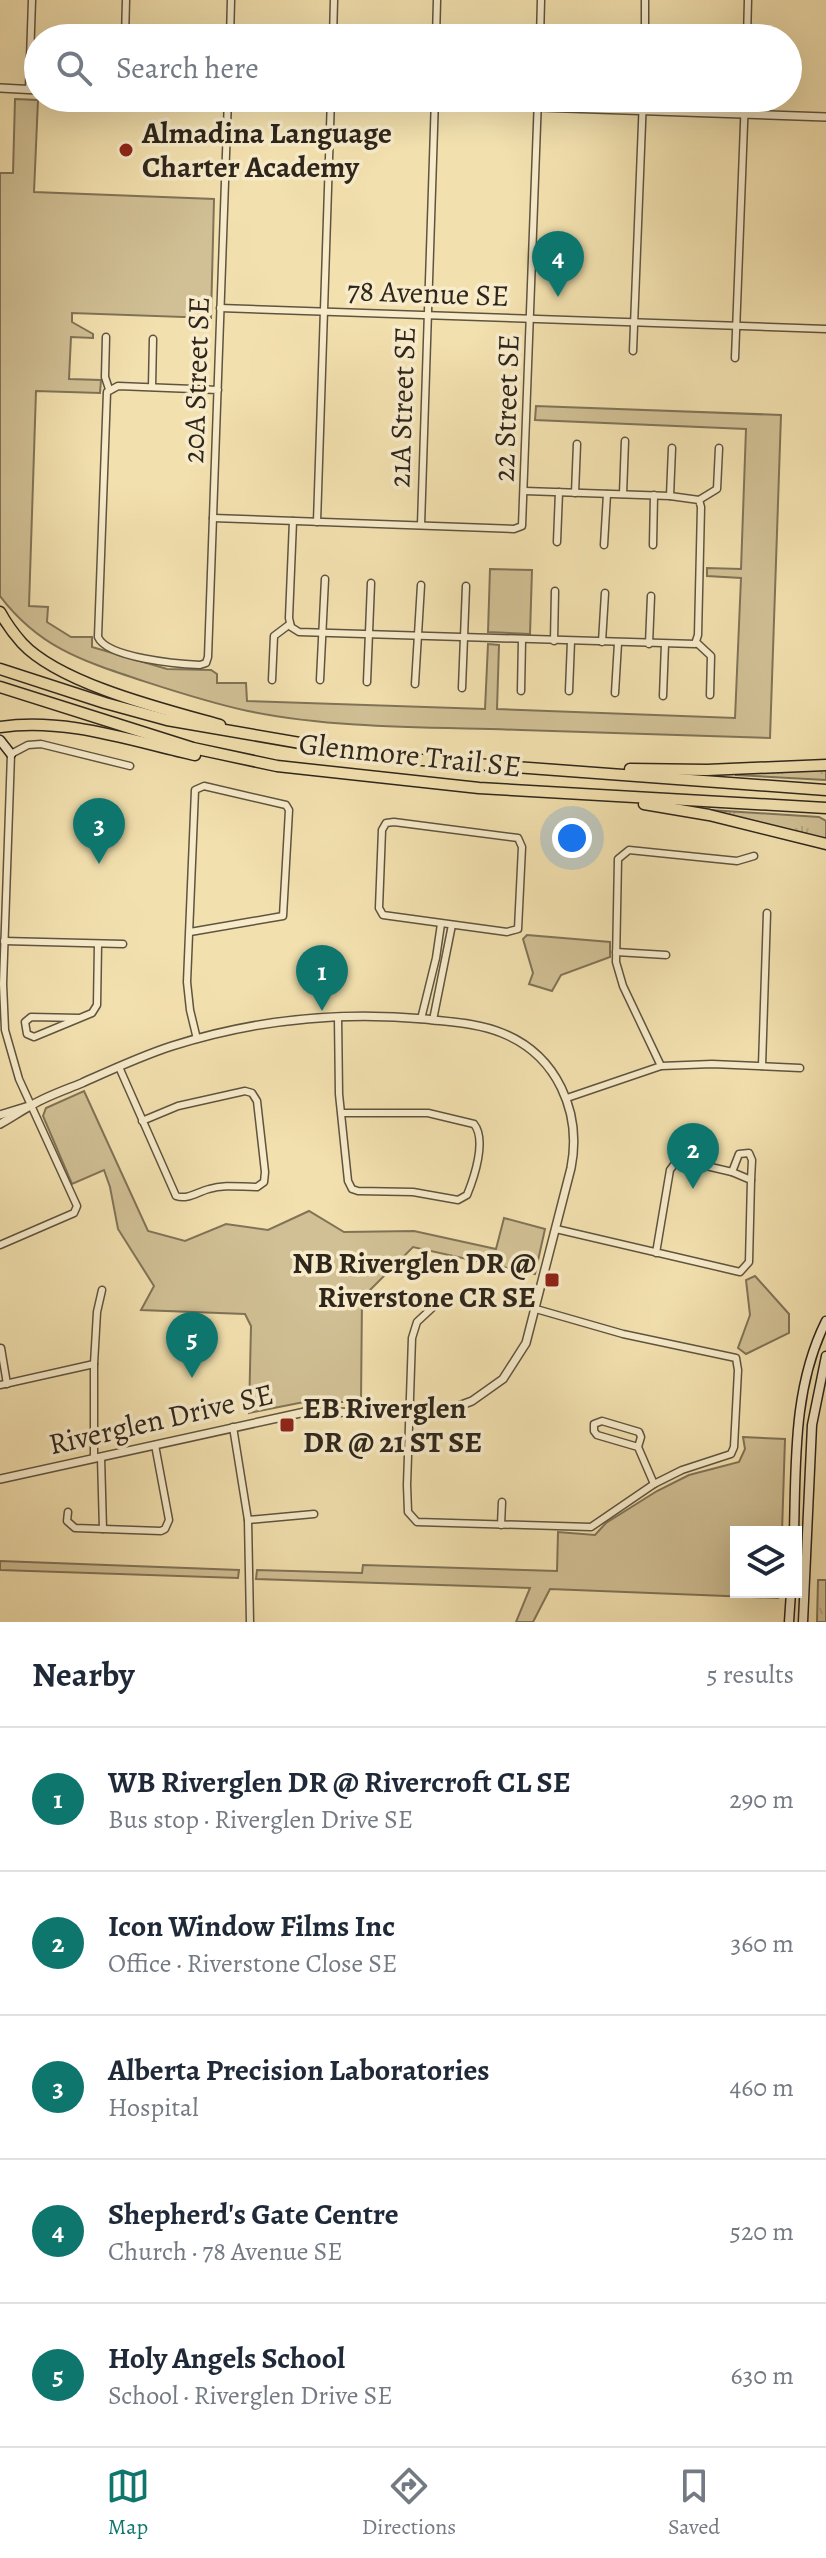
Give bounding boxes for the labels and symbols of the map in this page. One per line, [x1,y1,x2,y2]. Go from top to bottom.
place label: Almadina Language Charter Academy [141,113,392,187]
marker: Almadina Language Charter Academy [117,141,135,159]
pin: 4 [532,231,584,297]
street label: 78 Avenue SE [346,270,510,316]
street label: 20A Street SE [173,296,219,464]
street label: 21A Street SE [379,326,425,488]
street label: 22 Street SE [483,333,529,483]
street label: Glenmore Trail SE [297,723,523,787]
pin: 3 [73,798,125,864]
your location [552,818,592,858]
pin: 1 [296,945,348,1011]
pin: 2 [667,1123,719,1189]
place label: NB Riverglen DR @ Riverstone CR SE [292,1243,536,1317]
marker: NB Riverglen DR @ Riverstone CR SE [543,1271,561,1289]
pin: 5 [166,1312,218,1378]
street label: Riverglen Drive SE [45,1374,277,1464]
place label: EB Riverglen DR @ 21 ST SE [303,1388,482,1462]
marker: EB Riverglen DR @ 21 ST SE [278,1416,296,1434]

